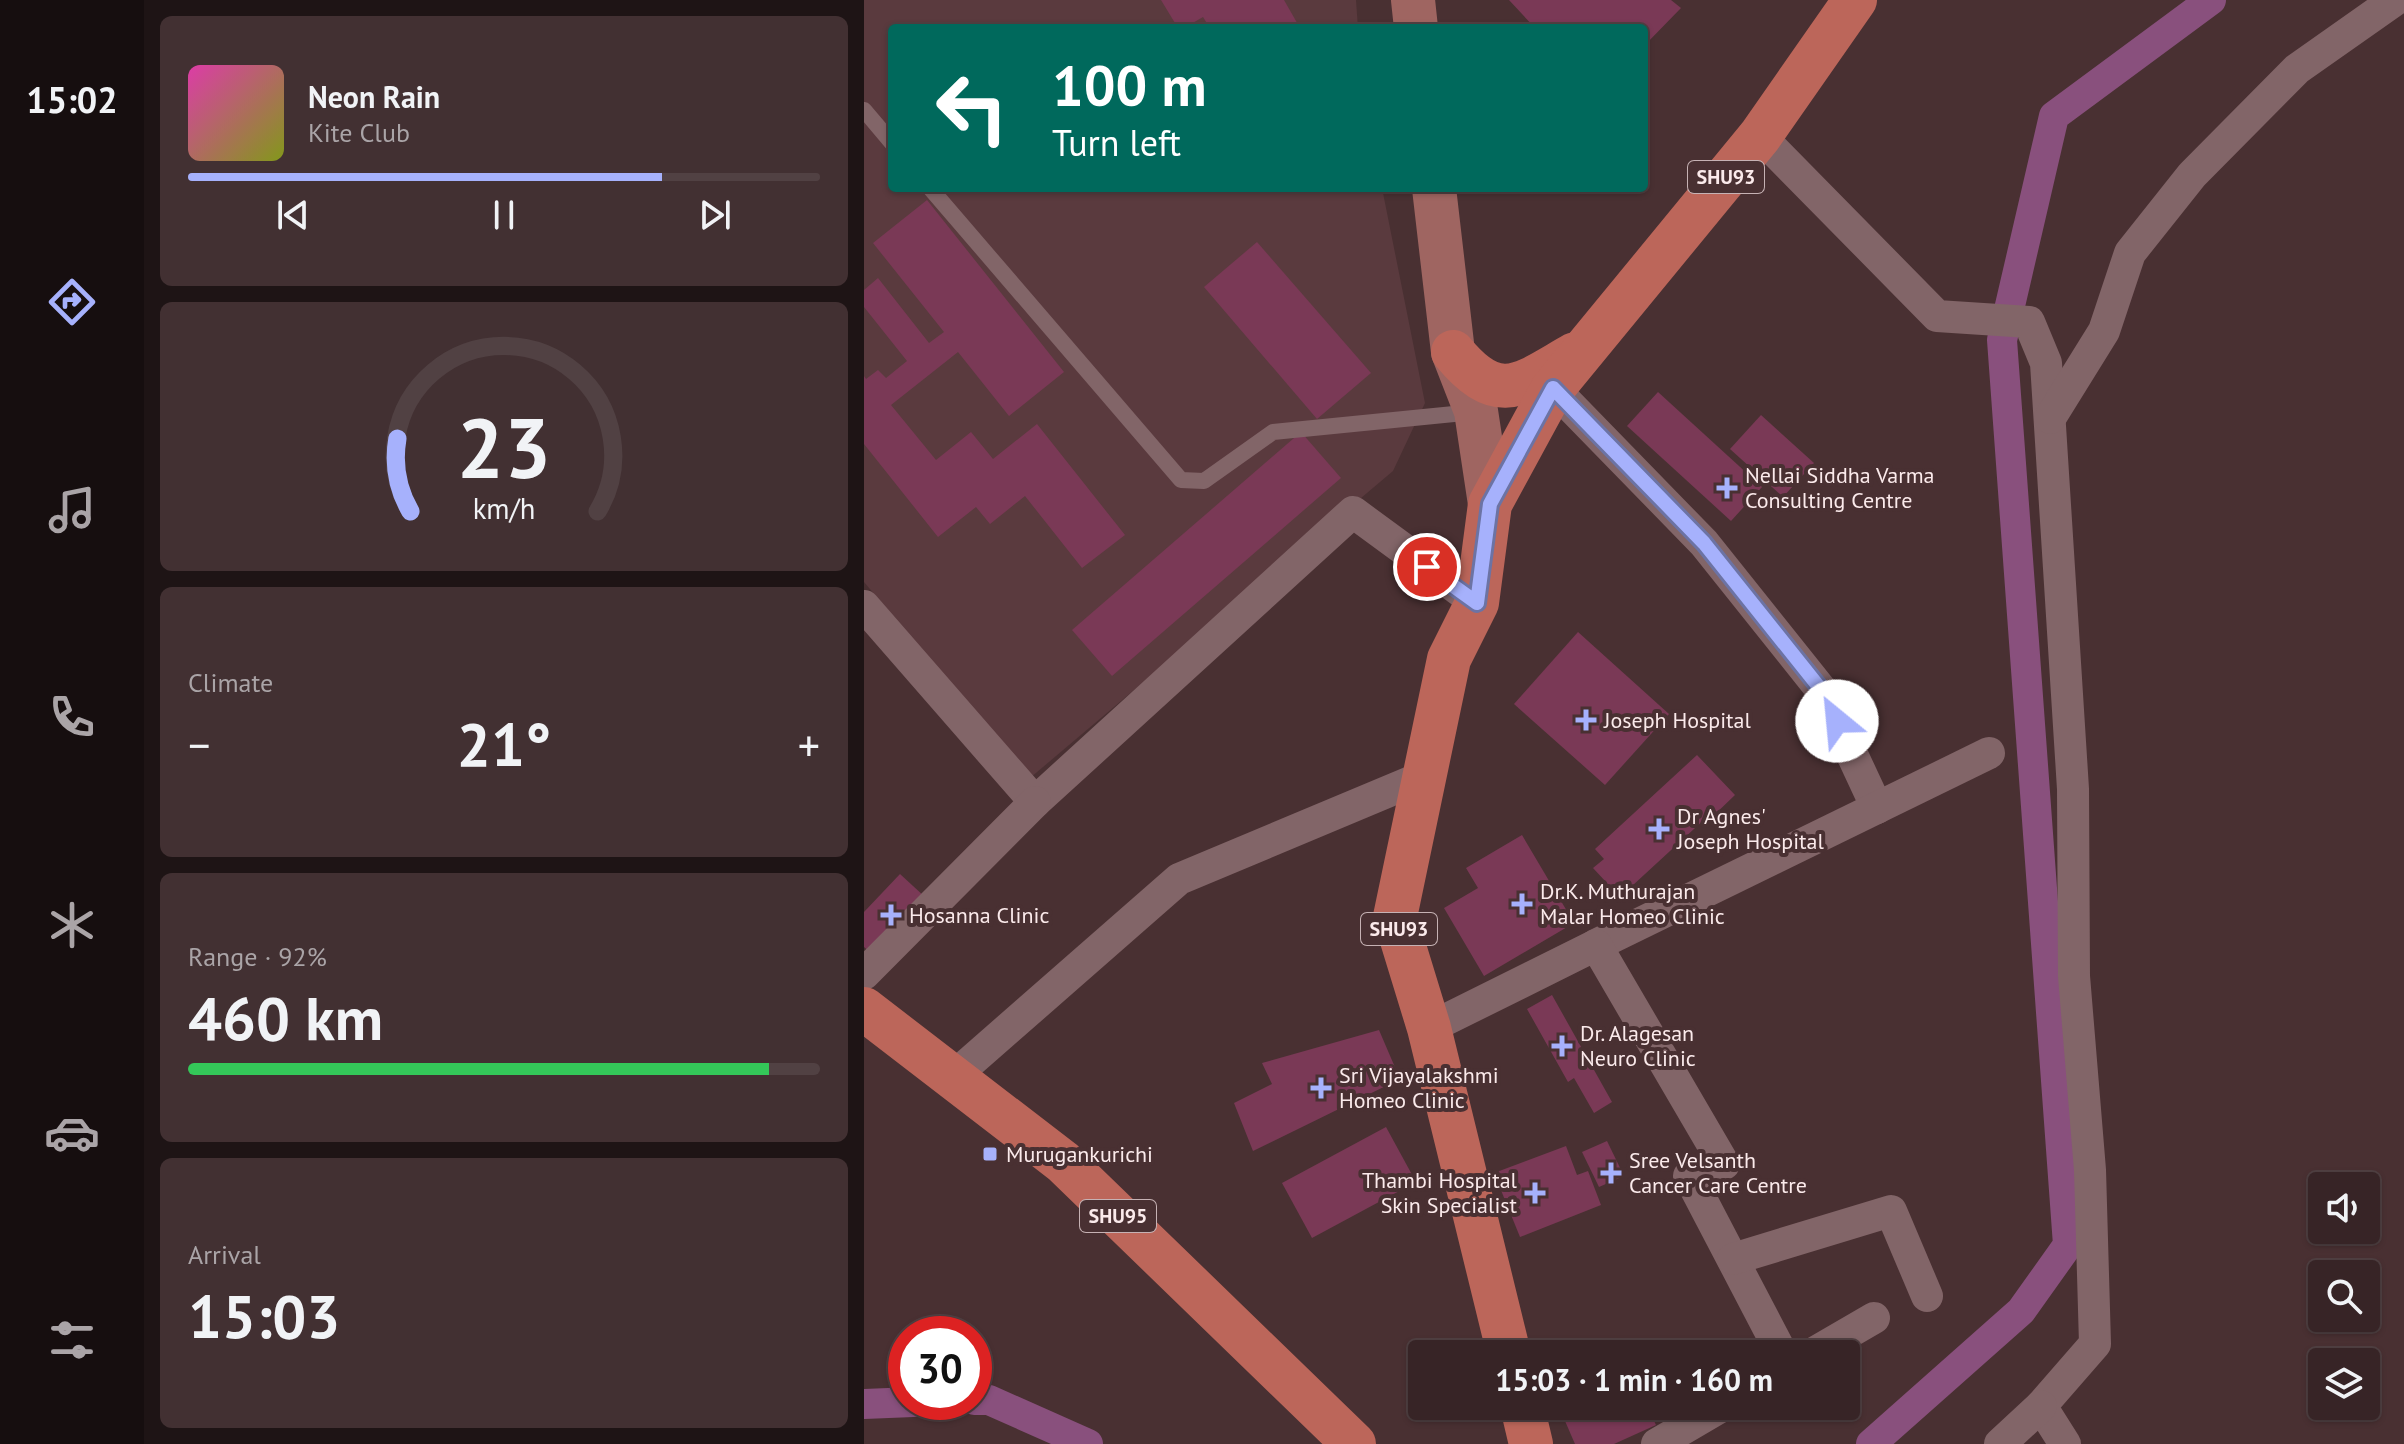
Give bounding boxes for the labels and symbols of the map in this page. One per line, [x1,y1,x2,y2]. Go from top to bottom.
road number: SHU93 [1688,161,1764,193]
place label: Nellai Siddha Varma Consulting Centre [1745,461,1935,514]
marker: Nellai Siddha Varma Consulting Centre [1716,477,1738,499]
pin [1393,533,1461,601]
position arrow [1795,679,1879,763]
place label: Joseph Hospital [1603,706,1751,734]
marker: Joseph Hospital [1575,709,1597,731]
place label: Dr Agnes' Joseph Hospital [1676,802,1824,855]
marker: Dr Agnes' Joseph Hospital [1648,818,1670,840]
place label: Dr.K. Muthurajan Malar Homeo Clinic [1540,877,1725,930]
marker: Dr.K. Muthurajan Malar Homeo Clinic [1511,893,1533,915]
place label: Hosanna Clinic [909,901,1049,929]
marker: Hosanna Clinic [880,904,902,926]
road number: SHU93 [1361,913,1437,945]
place label: Dr. Alagesan Neuro Clinic [1580,1019,1696,1072]
marker: Dr. Alagesan Neuro Clinic [1551,1035,1573,1057]
place label: Sri Vijayalakshmi Homeo Clinic [1339,1061,1499,1114]
marker: Sri Vijayalakshmi Homeo Clinic [1310,1077,1332,1099]
place label: Murugankurichi [1006,1140,1153,1168]
marker: Murugankurichi [981,1145,999,1163]
place label: Sree Velsanth Cancer Care Centre [1629,1146,1807,1199]
marker: Sree Velsanth Cancer Care Centre [1600,1162,1622,1184]
place label: Thambi Hospital Skin Specialist [1362,1166,1518,1219]
marker: Thambi Hospital Skin Specialist [1524,1182,1546,1204]
road number: SHU95 [1080,1200,1156,1232]
speed limit sign: 30 [888,1316,992,1420]

